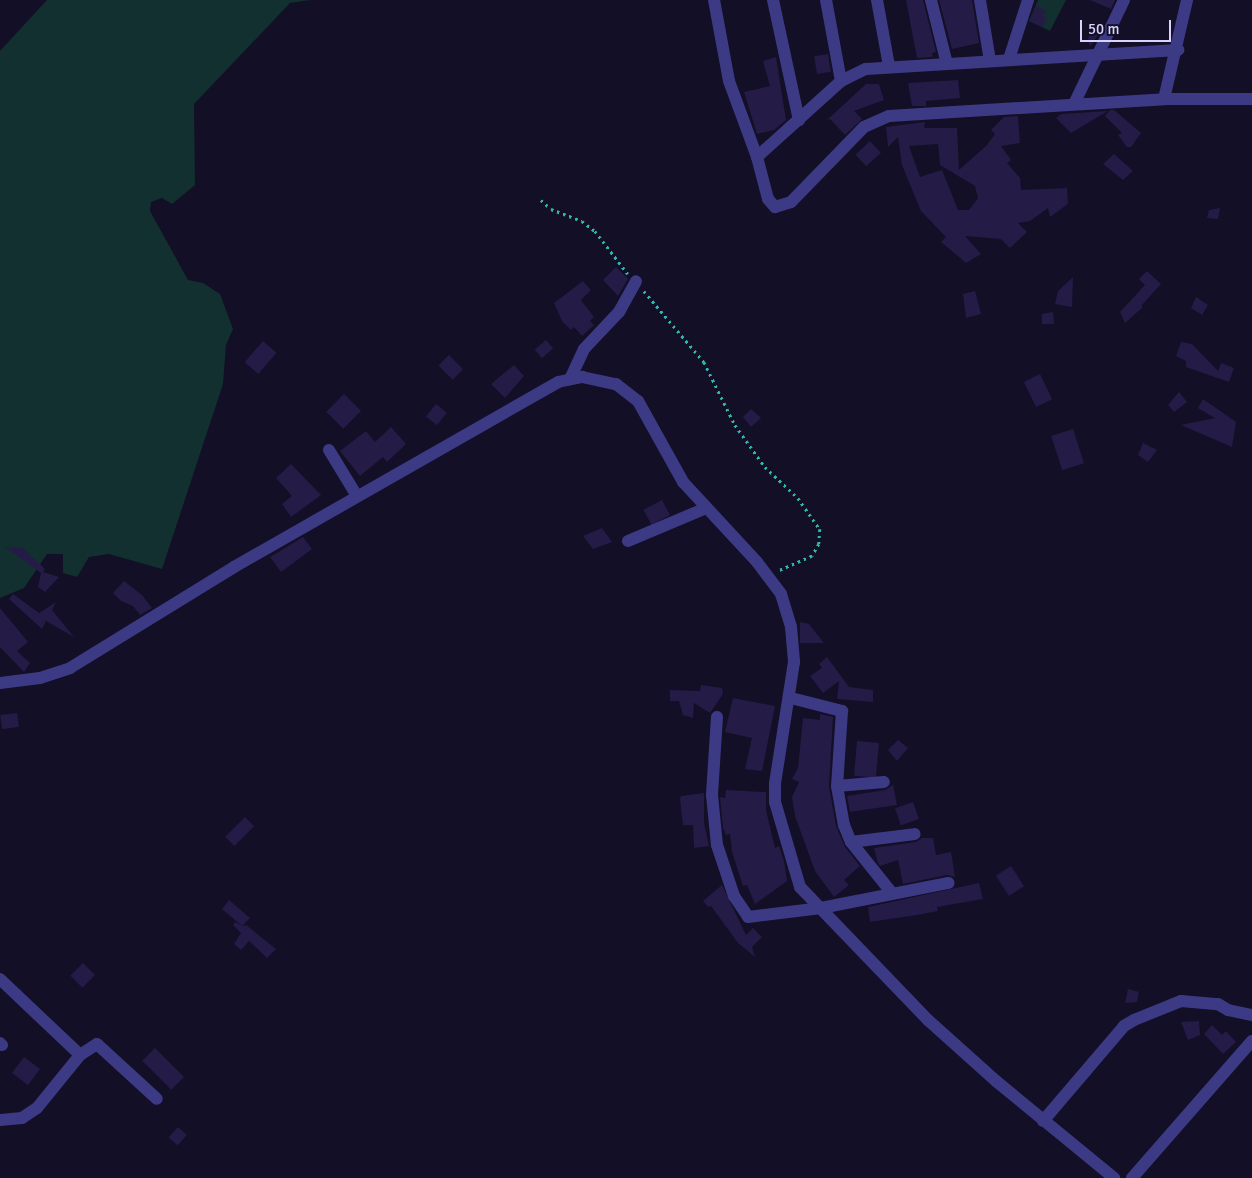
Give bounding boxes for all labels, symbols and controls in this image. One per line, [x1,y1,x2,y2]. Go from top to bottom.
scale bar [1082,10,1173,42]
text: 50 m [1088,20,1119,38]

